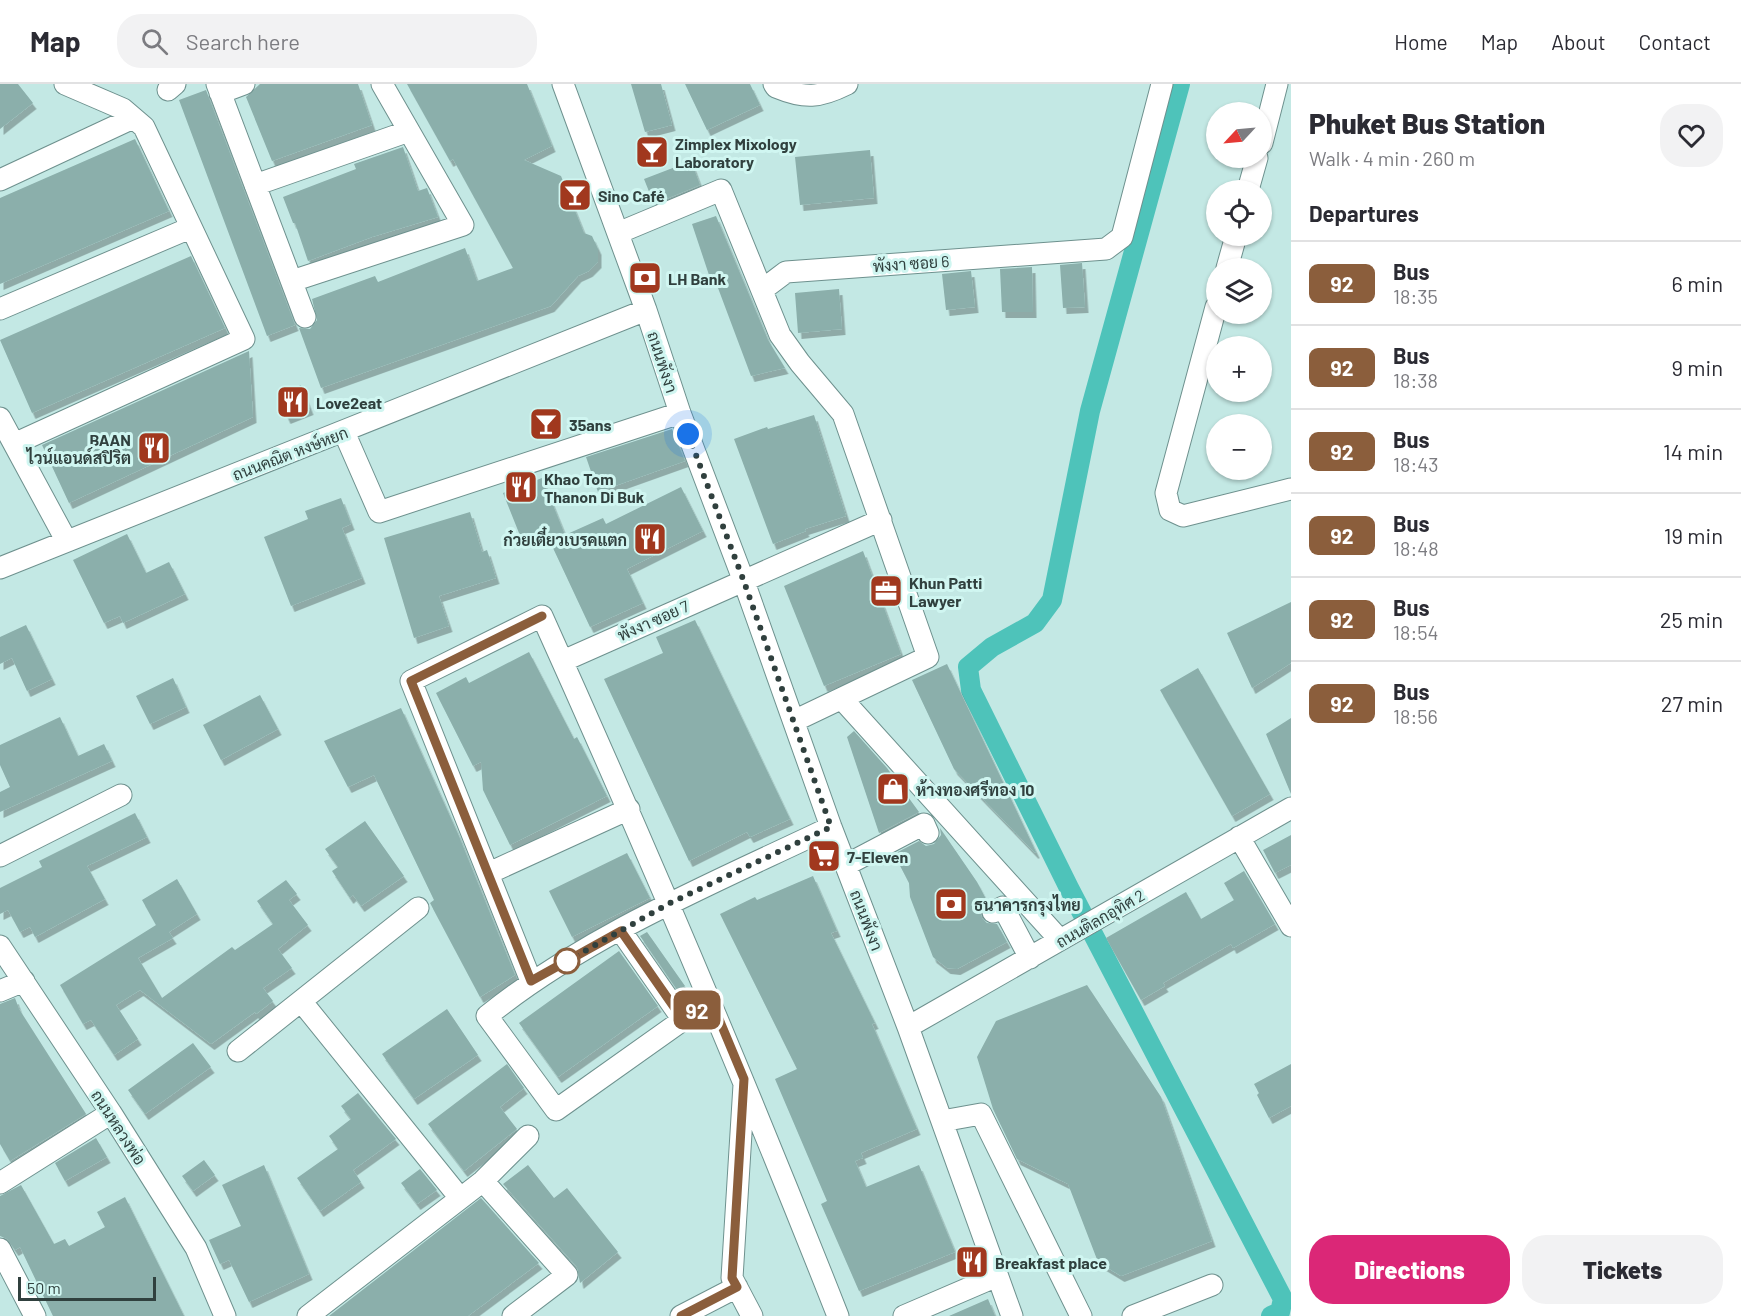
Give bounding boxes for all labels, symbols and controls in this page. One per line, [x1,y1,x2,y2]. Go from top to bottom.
search box [117,14,537,68]
text: Map [30,24,81,58]
icon: search [138,25,171,58]
text: Search here [186,28,300,54]
text: Home [1394,29,1448,54]
text: Map [1481,29,1518,54]
text: About [1551,29,1606,54]
text: Contact [1639,29,1711,54]
north arrow [1206,102,1272,168]
map controls [1206,102,1272,480]
button: heart [1660,104,1723,167]
text: Phuket Bus Station [1309,106,1545,140]
bar icon: Zimplex Mixology Laboratory [634,134,670,170]
place label: Zimplex Mixology Laboratory [675,134,797,171]
text: Walk · 4 min · 260 m [1309,146,1475,170]
bar icon: Sino Café [557,177,593,213]
button: locate [1206,180,1272,246]
place label: Sino Café [598,186,665,205]
text: Departures [1309,200,1419,226]
street label: พังงา ซอย 6 [872,251,950,275]
button: layers [1206,258,1272,324]
text: Bus [1393,258,1430,284]
bank icon: LH Bank [627,260,663,296]
place label: LH Bank [668,269,726,288]
text: 6 min [1672,270,1723,296]
text: 92 [1331,271,1353,296]
text: 18:35 [1393,284,1438,308]
street label: ถนนพังงา [644,329,682,395]
button: + [1206,336,1272,402]
text: Bus [1393,342,1430,368]
text: 9 min [1671,354,1723,380]
text: 92 [1331,355,1353,380]
text: 18:38 [1393,368,1438,392]
restaurant icon: Love2eat [275,384,311,420]
place label: Love2eat [316,393,382,412]
bar icon: 35ans [528,406,564,442]
button: − [1206,414,1272,480]
place label: 35ans [569,415,612,434]
your location [673,419,703,449]
street label: ถนนคณิต หงษ์หยก [229,420,351,484]
text: Bus [1393,426,1430,452]
place label: BAAN ไวน์แอนด์สปิริต [25,430,131,467]
restaurant icon: BAAN ไวน์แอนด์สปิริต [136,430,172,466]
text: 14 min [1663,438,1723,464]
text: 92 [1331,439,1353,464]
text: 18:43 [1393,452,1439,476]
restaurant icon: Khao Tom Thanon Di Buk [503,469,539,505]
place label: Khao Tom Thanon Di Buk [544,469,645,506]
text: Bus [1393,510,1430,536]
restaurant icon: ก๋วยเตี๋ยวเบรคแตก [632,521,668,557]
text: 19 min [1664,522,1723,548]
text: 92 [1331,523,1353,548]
place label: ก๋วยเตี๋ยวเบรคแตก [503,526,627,549]
text: 18:48 [1393,536,1439,560]
office icon: Khun Patti Lawyer [868,573,904,609]
place label: Khun Patti Lawyer [909,573,982,610]
text: Bus [1393,594,1430,620]
street label: พังงา ซอย 7 [614,596,692,644]
text: 25 min [1660,606,1723,632]
text: 92 [1331,607,1353,632]
text: 18:54 [1393,620,1439,644]
text: Bus [1393,678,1430,704]
text: 27 min [1661,690,1723,716]
text: 92 [1331,691,1353,716]
text: 18:56 [1393,704,1438,728]
shop icon: ห้างทองศรีทอง 10 [875,771,911,807]
place label: ห้างทองศรีทอง 10 [916,779,1034,799]
supermarket icon: 7-Eleven [806,838,842,874]
place label: 7-Eleven [847,847,908,866]
street label: ถนนติลกอุทิศ 2 [1052,885,1149,954]
bank icon: ธนาคารกรุงไทย [933,886,969,922]
street label: ถนนพังงา [847,887,887,953]
place label: ธนาคารกรุงไทย [974,894,1081,917]
unlabelled marker [554,948,580,974]
line badge: 92 [670,990,724,1030]
text: 92 [686,998,708,1023]
street label: ถนนหลวงพ่อ [88,1086,150,1168]
button: Directions [1309,1235,1510,1304]
button: Tickets [1522,1235,1723,1304]
restaurant icon: Breakfast place [954,1244,990,1280]
place label: Breakfast place [995,1253,1107,1272]
scale bar [18,1274,156,1302]
text: 50 m [27,1278,61,1297]

